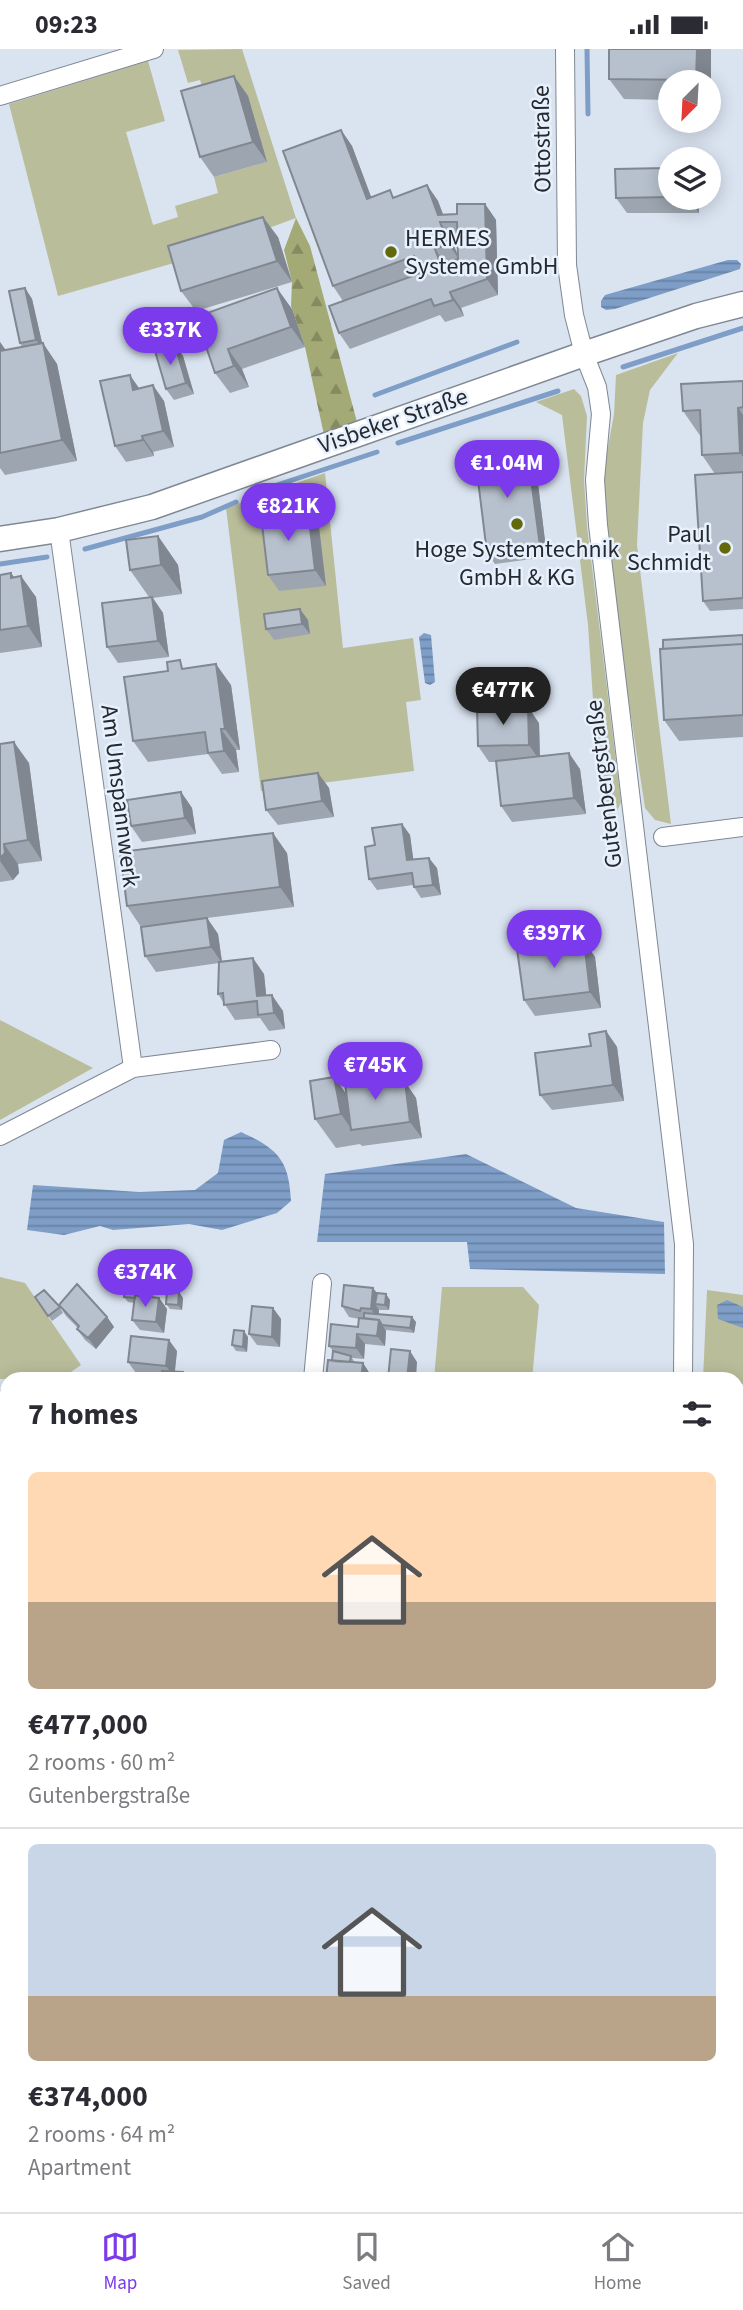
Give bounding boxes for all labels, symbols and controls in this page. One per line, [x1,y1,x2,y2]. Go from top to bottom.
text: 09:23 [35,6,98,43]
north arrow [658,70,721,133]
map controls [658,70,721,210]
street label: Ottostraße [524,85,560,193]
button: layers [658,147,721,210]
place label: HERMES Systeme GmbH [405,221,559,284]
marker: HERMES Systeme GmbH [383,244,399,260]
pin: €337K [121,307,219,367]
text: €337K [139,313,201,346]
street label: Visbeker Straße [314,379,472,463]
pin: €1.04M [450,441,564,500]
text: €1.04M [470,446,544,479]
pin: €821K [239,483,337,543]
text: €821K [257,489,319,522]
marker: Hoge Systemtechnik GmbH & KG [509,516,525,532]
place label: Paul Schmidt [627,517,711,580]
place label: Hoge Systemtechnik GmbH & KG [415,532,620,595]
marker: Paul Schmidt [717,540,733,556]
pin: €477K [454,667,552,727]
text: €477K [472,673,534,706]
street label: Gutenbergstraße [576,698,632,870]
street label: Am Umspannwerk [91,703,149,889]
pin: €397K [505,911,603,970]
text: €397K [523,916,585,949]
pin: €745K [326,1042,424,1102]
text: €745K [344,1048,406,1081]
pin: €374K [96,1249,194,1309]
text: €374K [114,1255,176,1288]
text: 7 homes [28,1393,138,1436]
icon: filters [678,1395,716,1433]
icon: home [309,1517,435,1643]
text: €477,000 [28,1703,148,1746]
text: 2 rooms · 60 m² [28,1746,175,1779]
text: Gutenbergstraße [28,1779,190,1812]
icon: home [309,1889,435,2015]
text: €374,000 [28,2075,148,2118]
text: 2 rooms · 64 m² [28,2118,175,2151]
text: Apartment [28,2151,131,2184]
tab: Map [101,2228,139,2297]
tab: Saved [342,2228,391,2297]
tab: Home [594,2228,642,2297]

